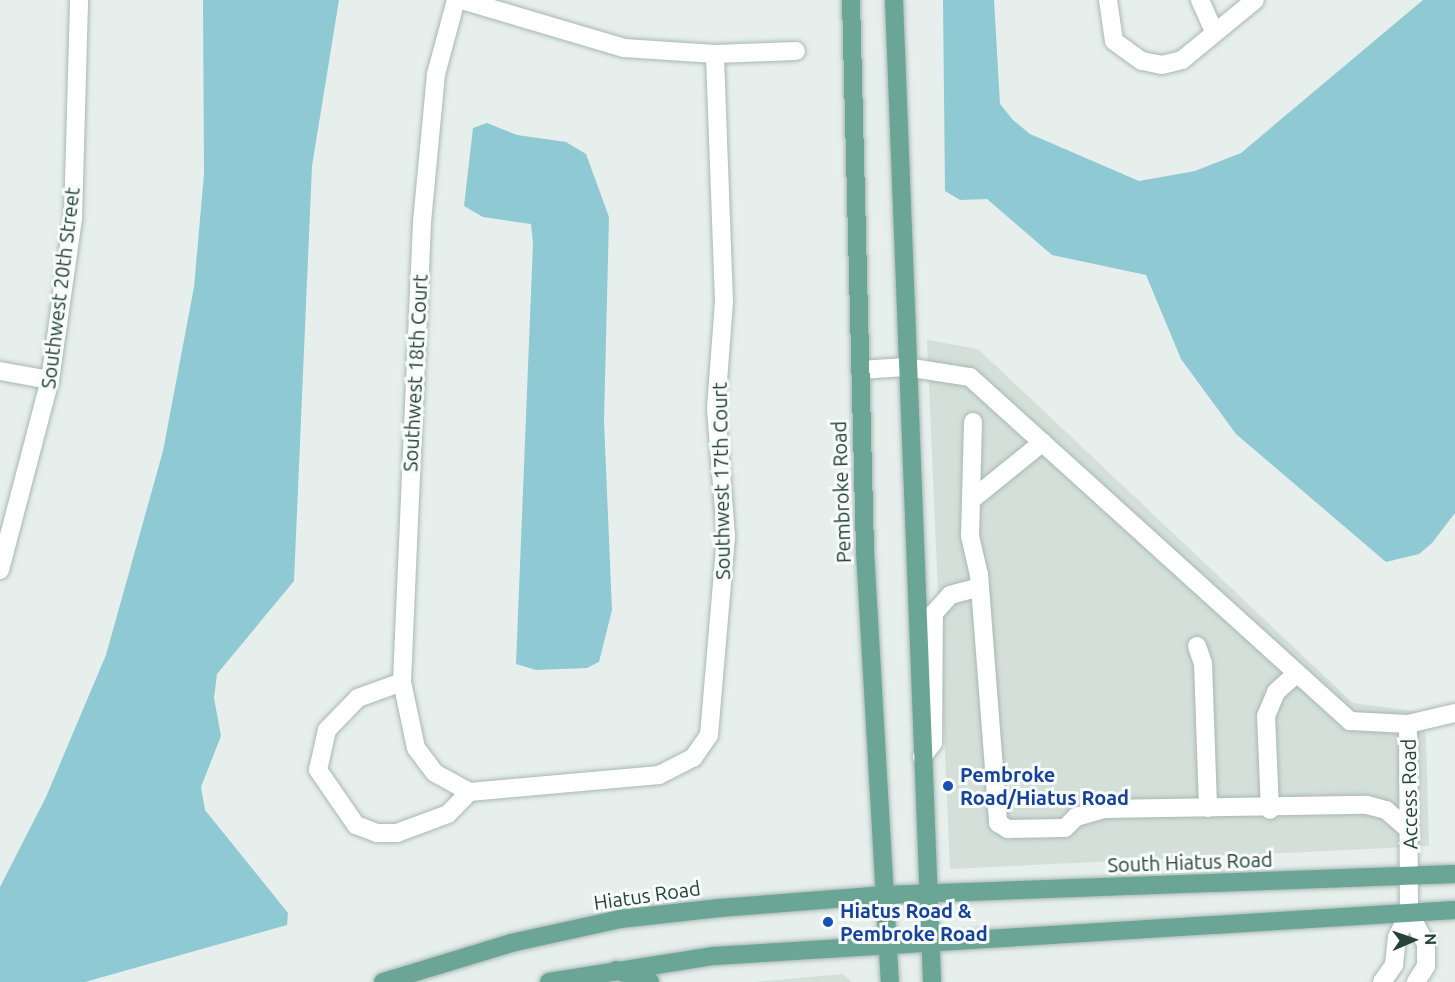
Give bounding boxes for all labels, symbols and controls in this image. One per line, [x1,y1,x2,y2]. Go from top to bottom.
street label: Southwest 20th Street [36,186,84,390]
street label: Southwest 18th Court [398,274,432,472]
street label: Southwest 17th Court [707,382,735,580]
street label: Pembroke Road [827,420,855,564]
street label: Access Road [1396,739,1422,849]
place label: Pembroke Road/Hiatus Road [960,762,1129,809]
marker: Pembroke Road/Hiatus Road [941,779,955,793]
street label: South Hiatus Road [1107,847,1273,877]
street label: Hiatus Road [592,876,702,914]
place label: Hiatus Road & Pembroke Road [840,898,988,945]
north arrow [1383,910,1443,970]
marker: Hiatus Road & Pembroke Road [821,915,835,929]
text: N [1422,933,1440,946]

